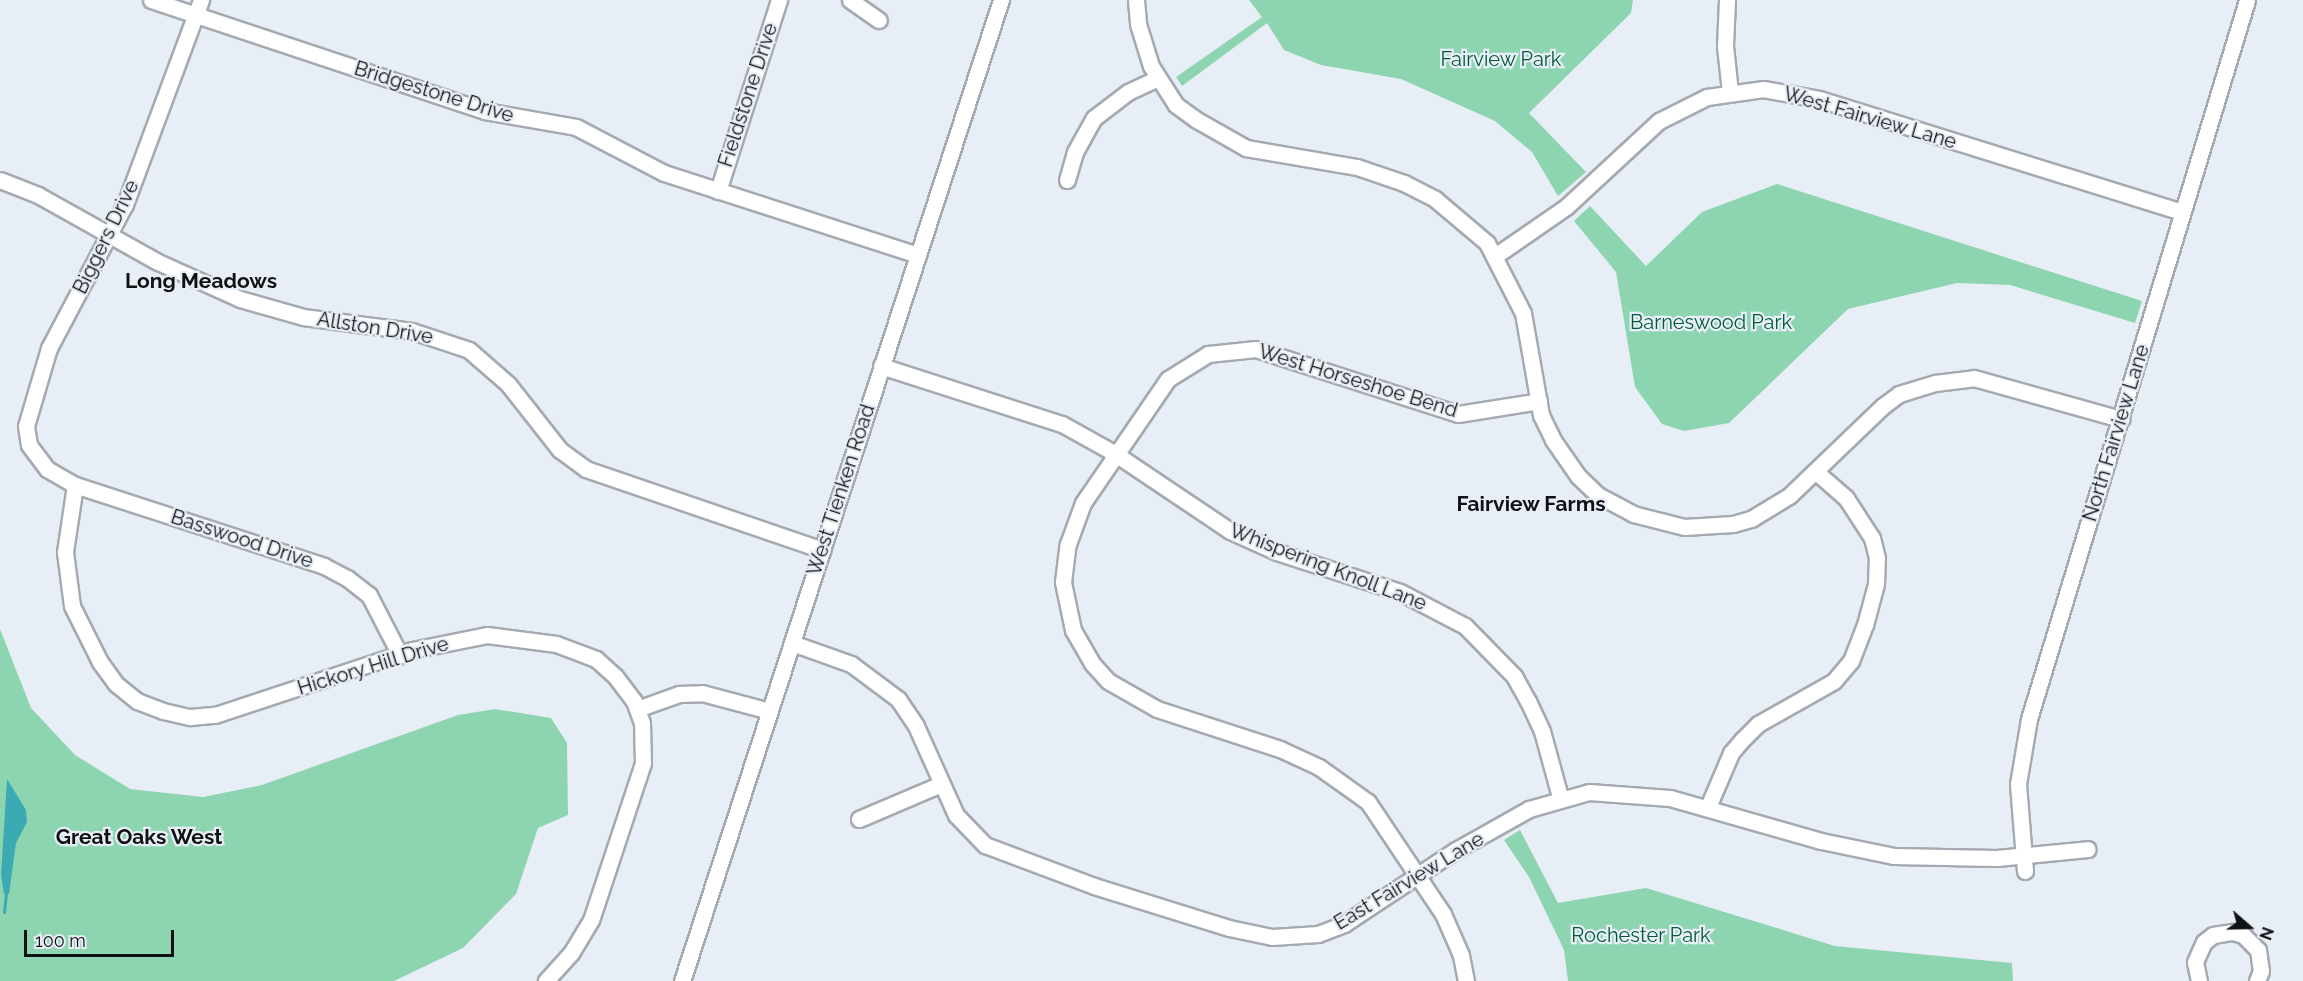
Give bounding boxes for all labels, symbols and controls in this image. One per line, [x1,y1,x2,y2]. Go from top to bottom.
street label: Fieldstone Drive [713,20,783,170]
park label: Fairview Park [1440,47,1562,71]
street label: Bridgestone Drive [351,56,517,128]
street label: West Fairview Lane [1780,82,1960,154]
street label: Biggers Drive [68,176,144,298]
district label: Long Meadows [125,268,277,294]
street label: Allston Drive [315,307,435,349]
park label: Barneswood Park [1630,310,1792,334]
street label: West Horseshoe Bend [1256,339,1460,423]
street label: North Fairview Lane [2078,341,2154,525]
street label: West Tienken Road [802,401,880,579]
district label: Fairview Farms [1456,491,1606,517]
street label: Basswood Drive [168,505,316,573]
street label: Whispering Knoll Lane [1226,518,1430,616]
street label: Hickory Hill Drive [294,631,452,701]
district label: Great Oaks West [55,824,223,850]
street label: East Fairview Lane [1330,827,1488,935]
north arrow [2219,897,2279,957]
scale bar [27,918,177,956]
park label: Rochester Park [1571,923,1711,947]
text: N [2255,924,2277,942]
text: 100 m [35,930,86,951]

